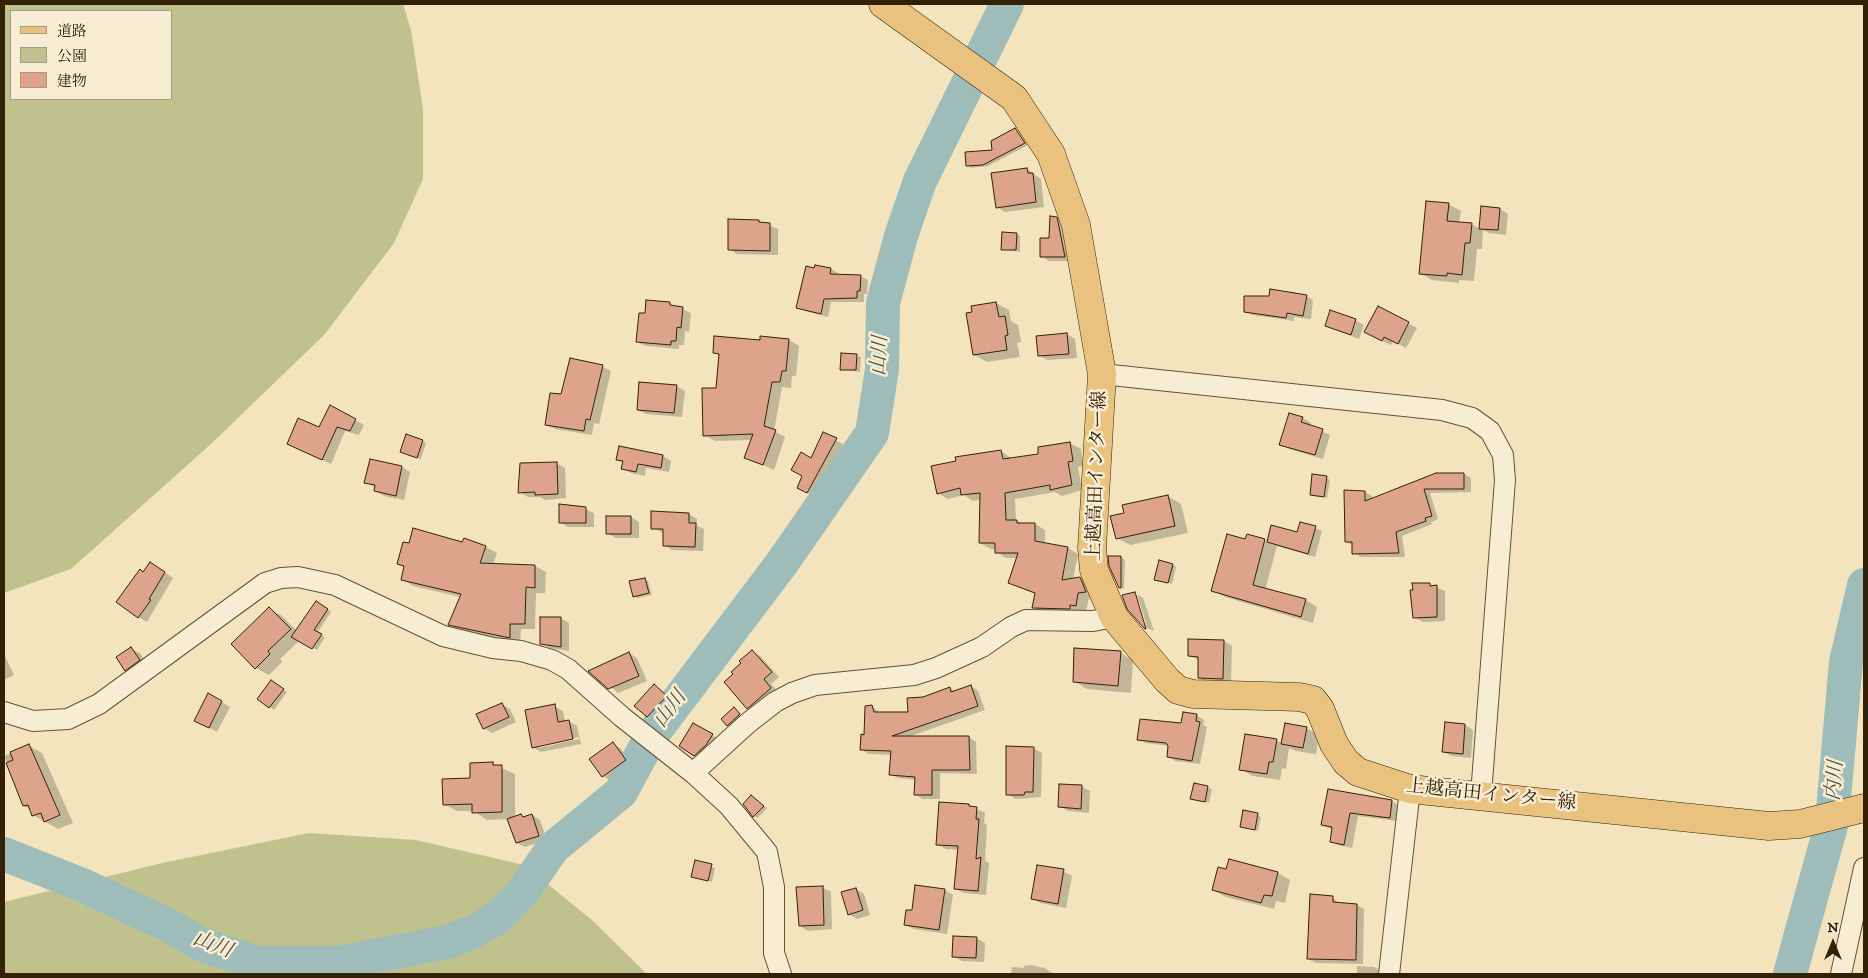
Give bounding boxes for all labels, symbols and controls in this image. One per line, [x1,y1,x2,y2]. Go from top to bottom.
legend [10,10,172,100]
text: 道路 [57,22,87,41]
text: 公園 [57,47,87,66]
text: 建物 [57,72,87,91]
water label: 山川 [868,335,894,377]
street label: 上越高田インター線 [1084,390,1112,562]
water label: 山川 [649,687,693,733]
water label: 内川 [1822,760,1850,802]
street label: 上越高田インター線 [1405,776,1577,816]
north arrow [1808,918,1858,968]
text: N [1827,919,1839,937]
water label: 山川 [189,928,235,964]

